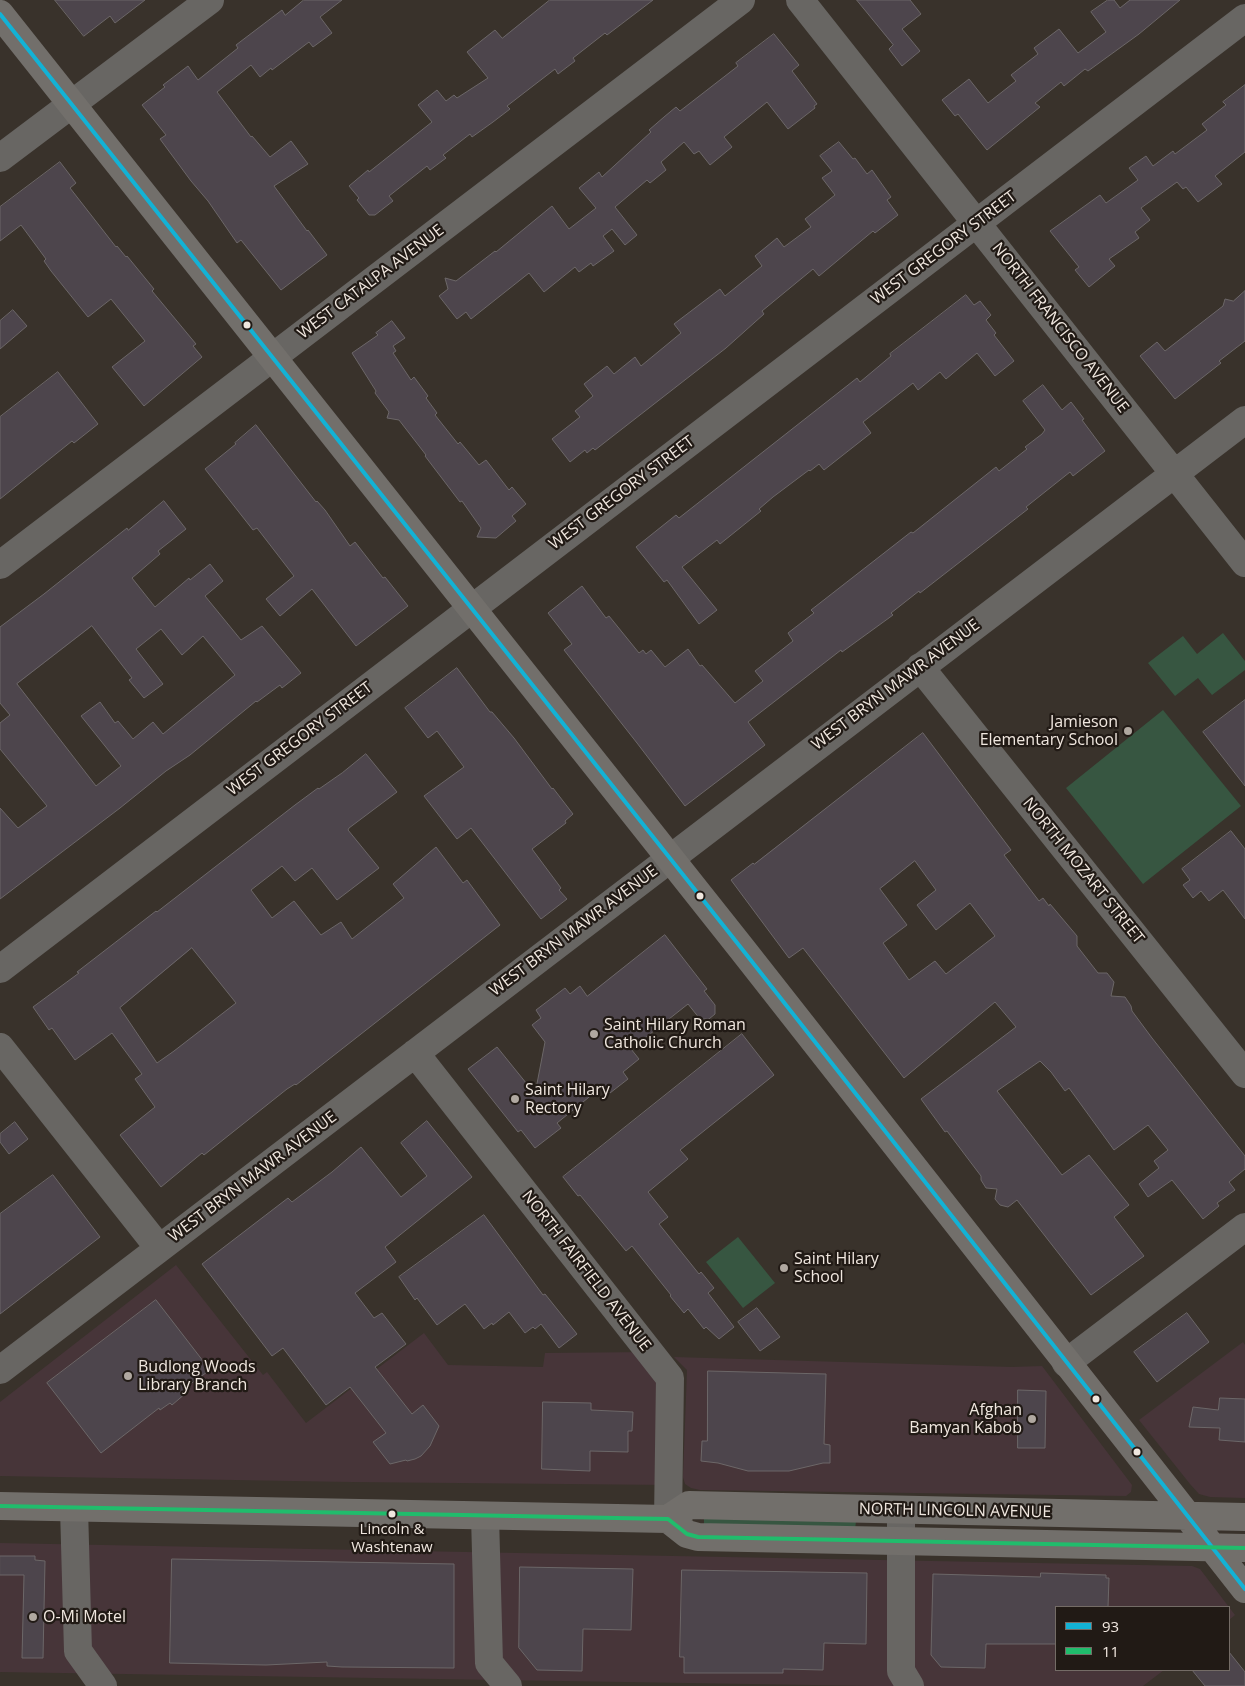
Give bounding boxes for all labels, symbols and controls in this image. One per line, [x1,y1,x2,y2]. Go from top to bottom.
street label: WEST GREGORY STREET [868,187,1020,309]
street label: WEST CATALPA AVENUE [294,221,448,343]
street label: NORTH FRANCISCO AVENUE [988,239,1132,417]
unlabelled marker [242,320,252,330]
street label: WEST GREGORY STREET [546,432,698,554]
street label: WEST BRYN MAWR AVENUE [808,616,984,754]
street label: WEST GREGORY STREET [224,678,376,800]
place label: Jamieson Elementary School [980,712,1118,750]
marker: Jamieson Elementary School [1122,725,1134,737]
street label: NORTH MOZART STREET [1018,794,1148,948]
street label: WEST BRYN MAWR AVENUE [486,862,662,1000]
unlabelled marker [695,891,705,901]
place label: Saint Hilary Roman Catholic Church [604,1015,746,1053]
marker: Saint Hilary Roman Catholic Church [588,1028,600,1040]
place label: Saint Hilary Rectory [525,1080,610,1118]
marker: Saint Hilary Rectory [509,1093,521,1105]
street label: WEST BRYN MAWR AVENUE [165,1108,341,1246]
street label: NORTH FAIRFIELD AVENUE [517,1187,655,1355]
place label: Saint Hilary School [794,1249,879,1287]
marker: Saint Hilary School [778,1262,790,1274]
place label: Budlong Woods Library Branch [138,1357,256,1395]
marker: Budlong Woods Library Branch [122,1370,134,1382]
unlabelled marker [1091,1394,1101,1404]
place label: Afghan Bamyan Kabob [909,1400,1022,1438]
marker: Afghan Bamyan Kabob [1026,1413,1038,1425]
unlabelled marker [1132,1447,1142,1457]
street label: NORTH LINCOLN AVENUE [859,1500,1051,1522]
marker: Lincoln & Washtenaw [387,1509,397,1519]
place label: Lincoln & Washtenaw [351,1521,433,1556]
legend [1055,1606,1230,1671]
place label: O-Mi Motel [43,1607,126,1627]
marker: O-Mi Motel [27,1611,39,1623]
text: 93 [1102,1616,1119,1636]
text: 11 [1102,1641,1119,1661]

